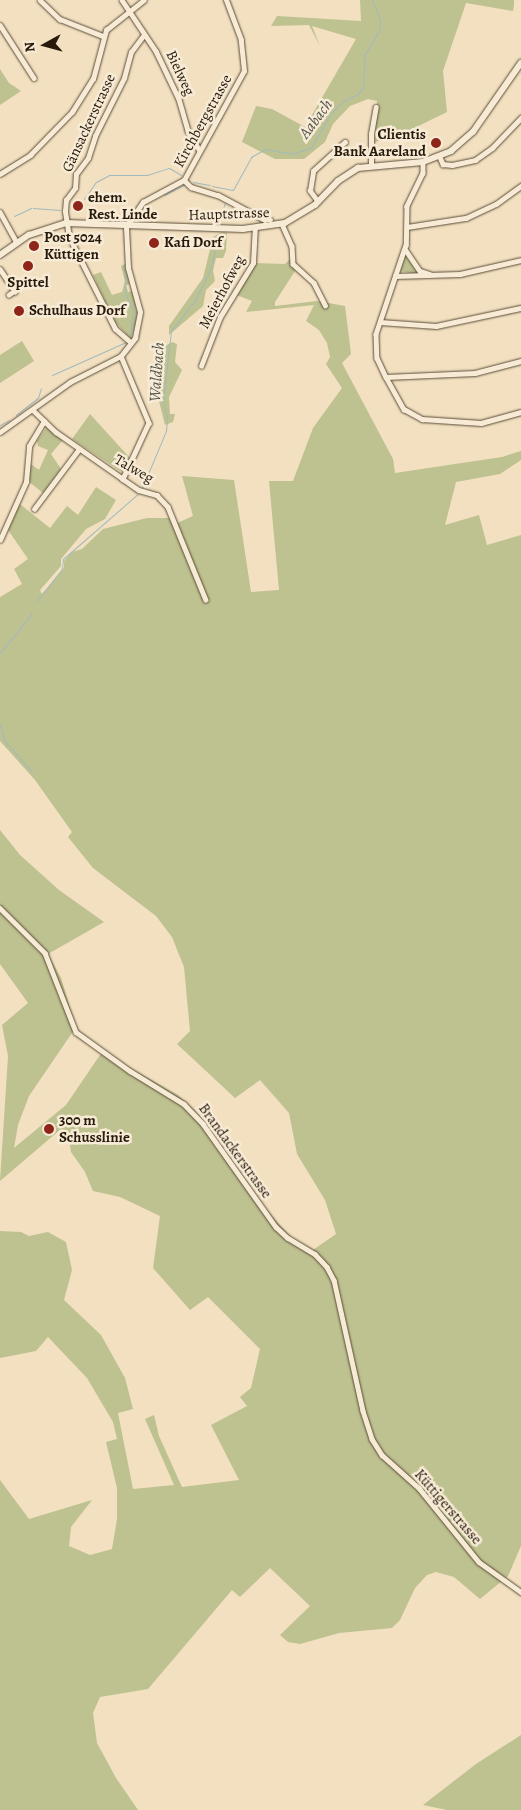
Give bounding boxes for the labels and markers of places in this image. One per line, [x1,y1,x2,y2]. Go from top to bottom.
place label: Clientis Bank Aareland [333,125,426,160]
marker: Clientis Bank Aareland [430,137,442,149]
place label: ehem. Rest. Linde [88,188,158,223]
marker: ehem. Rest. Linde [72,200,84,212]
place label: Post 5024 Küttigen [44,228,102,263]
place label: Kafi Dorf [164,234,222,252]
marker: Kafi Dorf [148,237,160,249]
marker: Post 5024 Küttigen [28,240,40,252]
marker: Spittel [22,260,34,272]
place label: Spittel [7,274,49,292]
place label: Schulhaus Dorf [29,302,125,320]
marker: Schulhaus Dorf [13,305,25,317]
place label: 300 m Schusslinie [59,1111,130,1146]
marker: 300 m Schusslinie [43,1123,55,1135]

